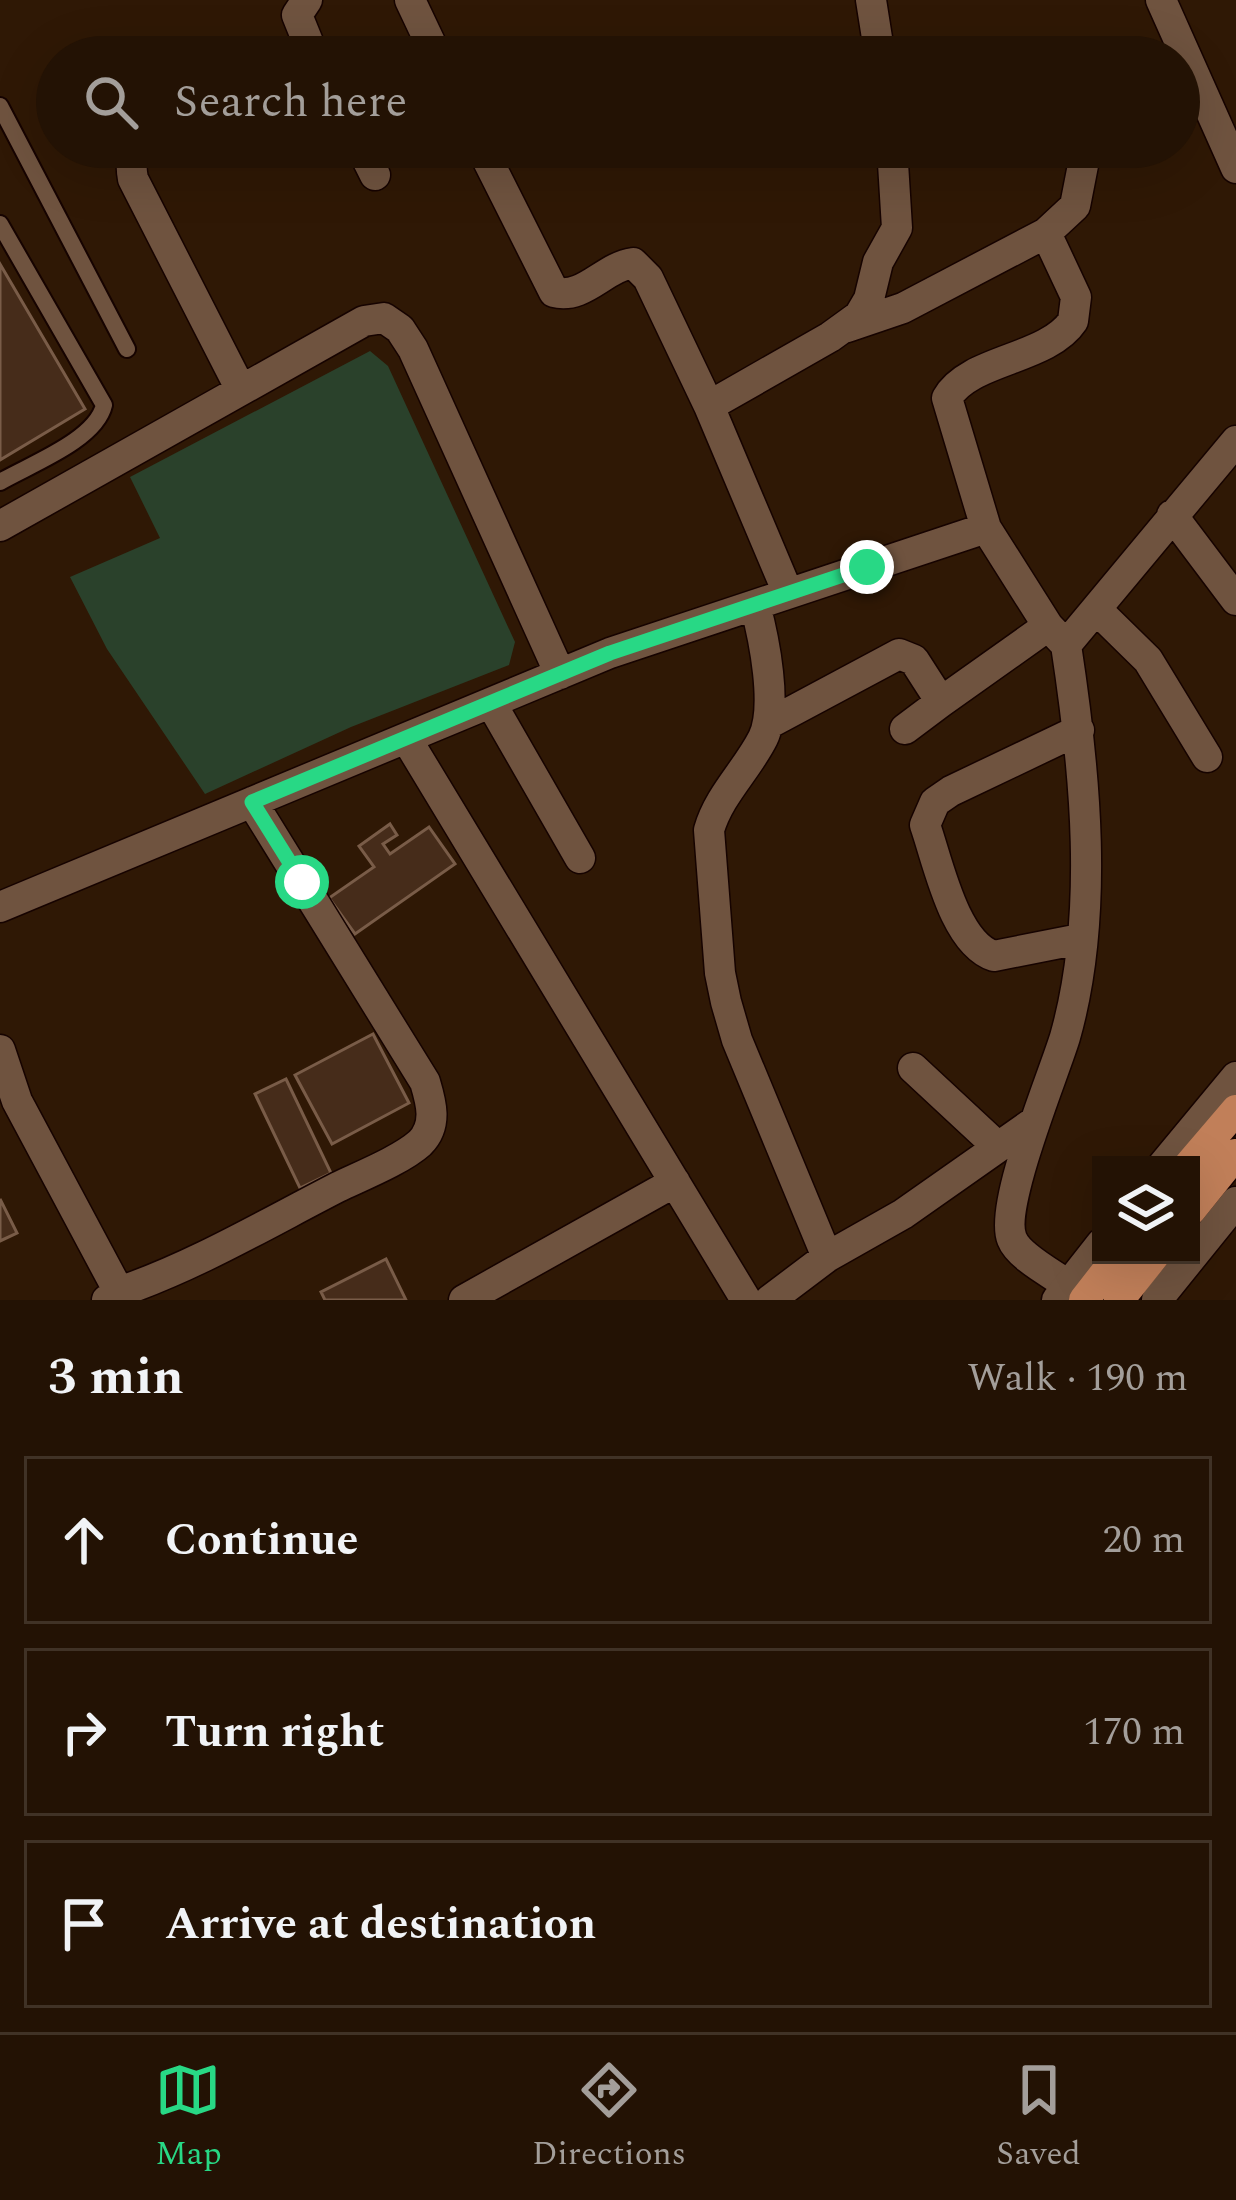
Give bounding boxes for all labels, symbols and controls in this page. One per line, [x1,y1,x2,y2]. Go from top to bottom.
search box [36,36,1200,168]
text: Search here [174,68,407,137]
icon: search [78,69,144,135]
route end [840,540,894,594]
route start [275,855,329,909]
map controls [1092,1156,1200,1264]
button: layers [1092,1156,1200,1264]
text: 3 min [48,1339,184,1417]
text: Walk · 190 m [967,1349,1188,1408]
text: Continue [165,1506,358,1575]
icon: ahead [51,1507,117,1573]
text: 20 m [1103,1511,1185,1570]
text: Turn right [165,1698,384,1767]
icon: right [51,1699,117,1765]
text: 170 m [1083,1703,1185,1762]
text: Arrive at destination [165,1890,596,1959]
icon: arrive [51,1891,117,1957]
tab: Map [155,2057,222,2179]
tab: Directions [532,2057,686,2179]
tab: Saved [996,2057,1081,2179]

